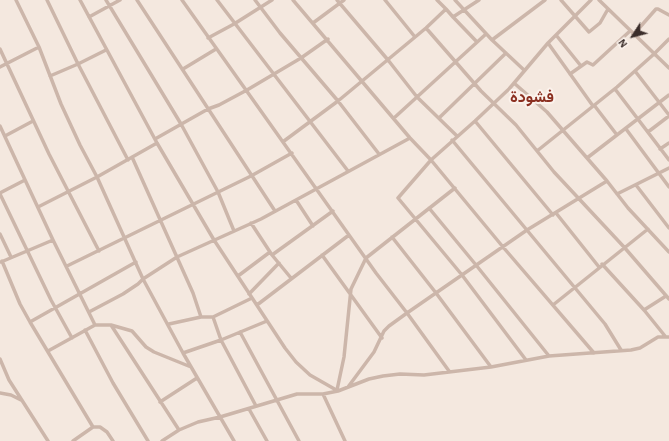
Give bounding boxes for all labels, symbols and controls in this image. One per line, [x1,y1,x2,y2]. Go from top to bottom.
north arrow [613,16,653,56]
text: N [616,37,630,50]
district label: فشودة [510,87,554,107]

